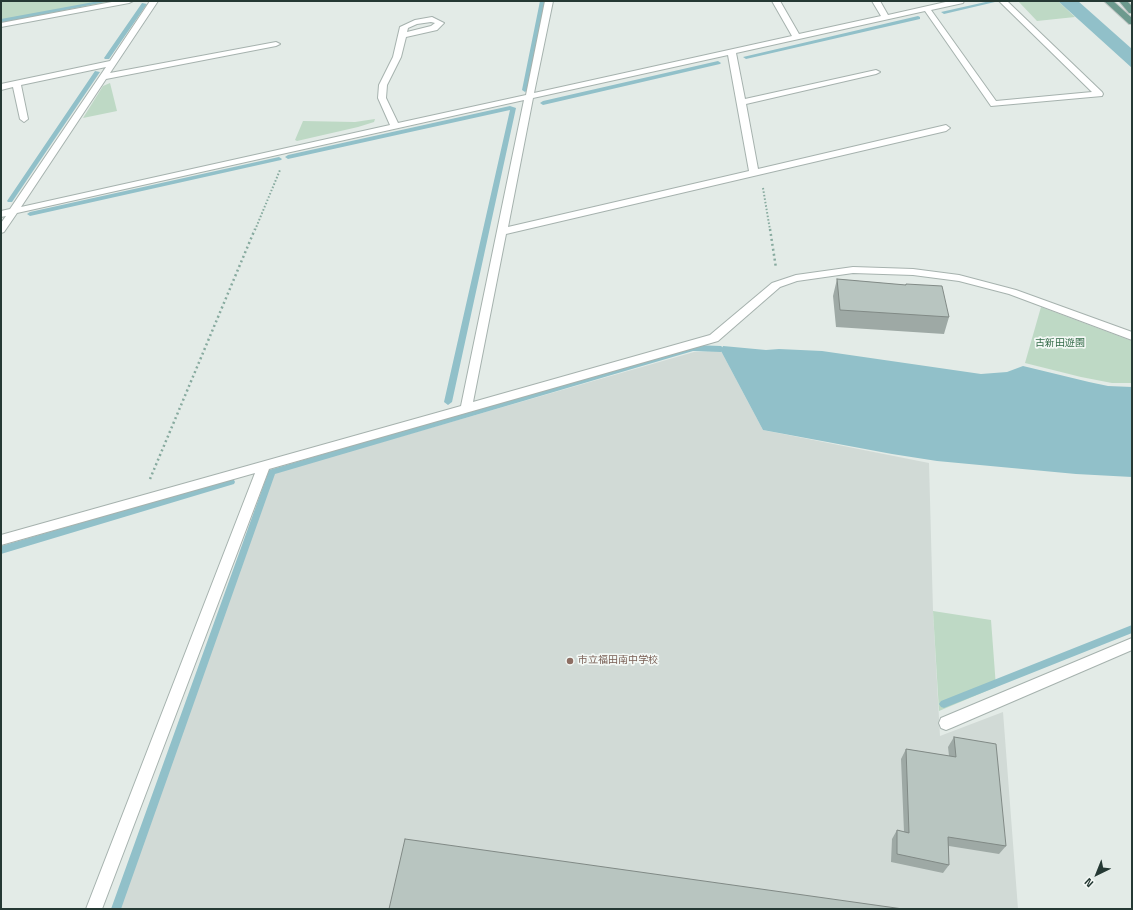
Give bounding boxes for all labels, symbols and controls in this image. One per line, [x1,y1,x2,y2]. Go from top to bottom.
park label: 古新田遊園 [1035,338,1085,350]
place label: 市立福田南中学校 [578,655,658,667]
marker: 市立福田南中学校 [565,656,575,666]
north arrow [1077,854,1117,894]
text: N [1081,874,1097,891]

